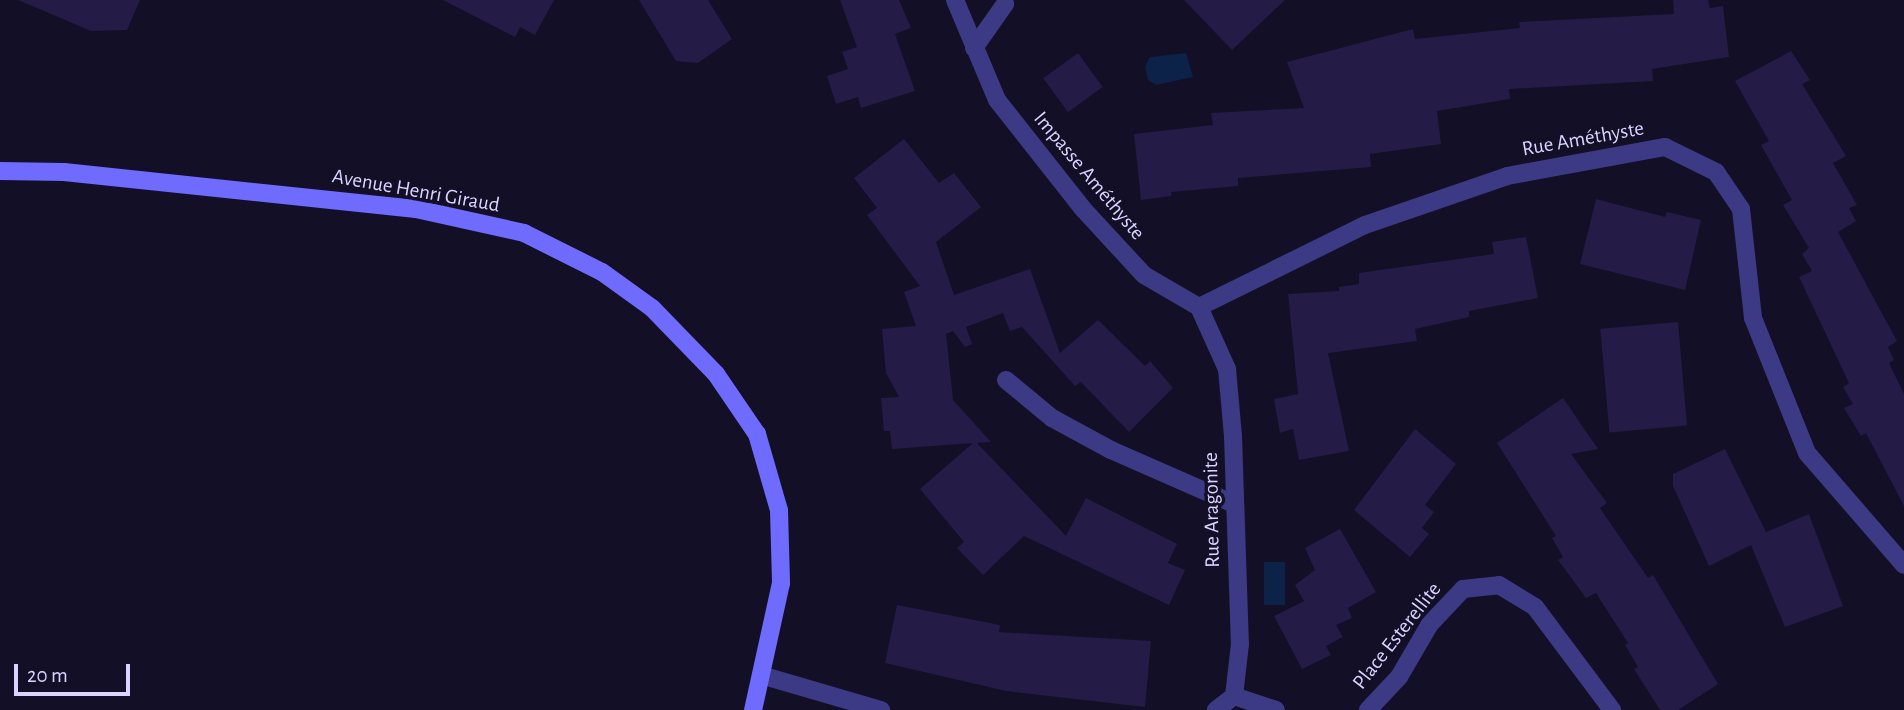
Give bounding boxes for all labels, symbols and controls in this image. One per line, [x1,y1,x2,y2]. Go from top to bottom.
street label: Impasse Améthyste [1028,107,1150,245]
street label: Rue Améthyste [1520,116,1646,162]
street label: Avenue Henri Giraud [330,164,502,218]
street label: Rue Aragonite [1198,452,1226,568]
street label: Place Esterellite [1347,577,1447,695]
scale bar [18,650,133,694]
text: 20 m [27,665,68,686]

